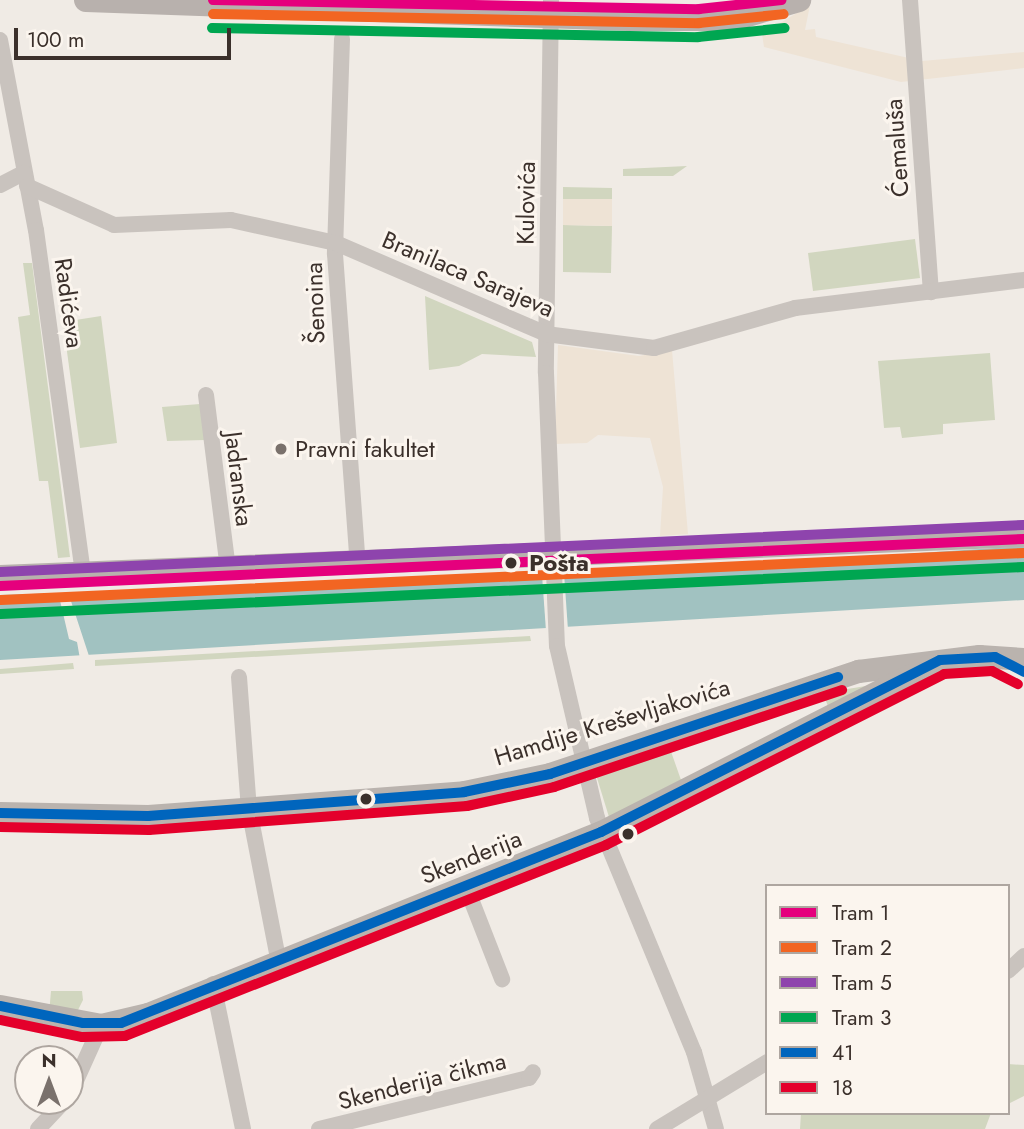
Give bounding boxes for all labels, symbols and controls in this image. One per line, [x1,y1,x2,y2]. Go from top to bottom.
scale bar [18,14,234,58]
text: 100 m [27,25,84,55]
street label: Ćemaluša [879,98,915,198]
street label: Kulovića [511,161,541,245]
street label: Branilaca Sarajeva [378,225,558,323]
street label: Radićeva [48,256,90,350]
street label: Šenoina [299,262,331,344]
street label: Jadranska [219,430,259,528]
place label: Pravni fakultet [295,435,435,463]
marker: Pravni fakultet [273,441,289,457]
place label: Pošta [529,549,589,577]
marker: Pošta [499,551,523,575]
street label: Hamdije Kreševljakovića [491,672,733,772]
unlabelled marker [359,792,373,806]
street label: Skenderija [416,824,526,890]
unlabelled marker [621,827,635,841]
legend [765,884,1010,1115]
text: Tram 1 [832,898,890,928]
text: Tram 2 [832,933,892,963]
text: Tram 5 [832,968,892,998]
text: Tram 3 [832,1003,892,1033]
text: 41 [832,1038,854,1068]
north arrow [14,1045,84,1115]
street label: Skenderija čikma [335,1046,509,1116]
text: N [41,1047,57,1074]
text: 18 [832,1073,853,1103]

